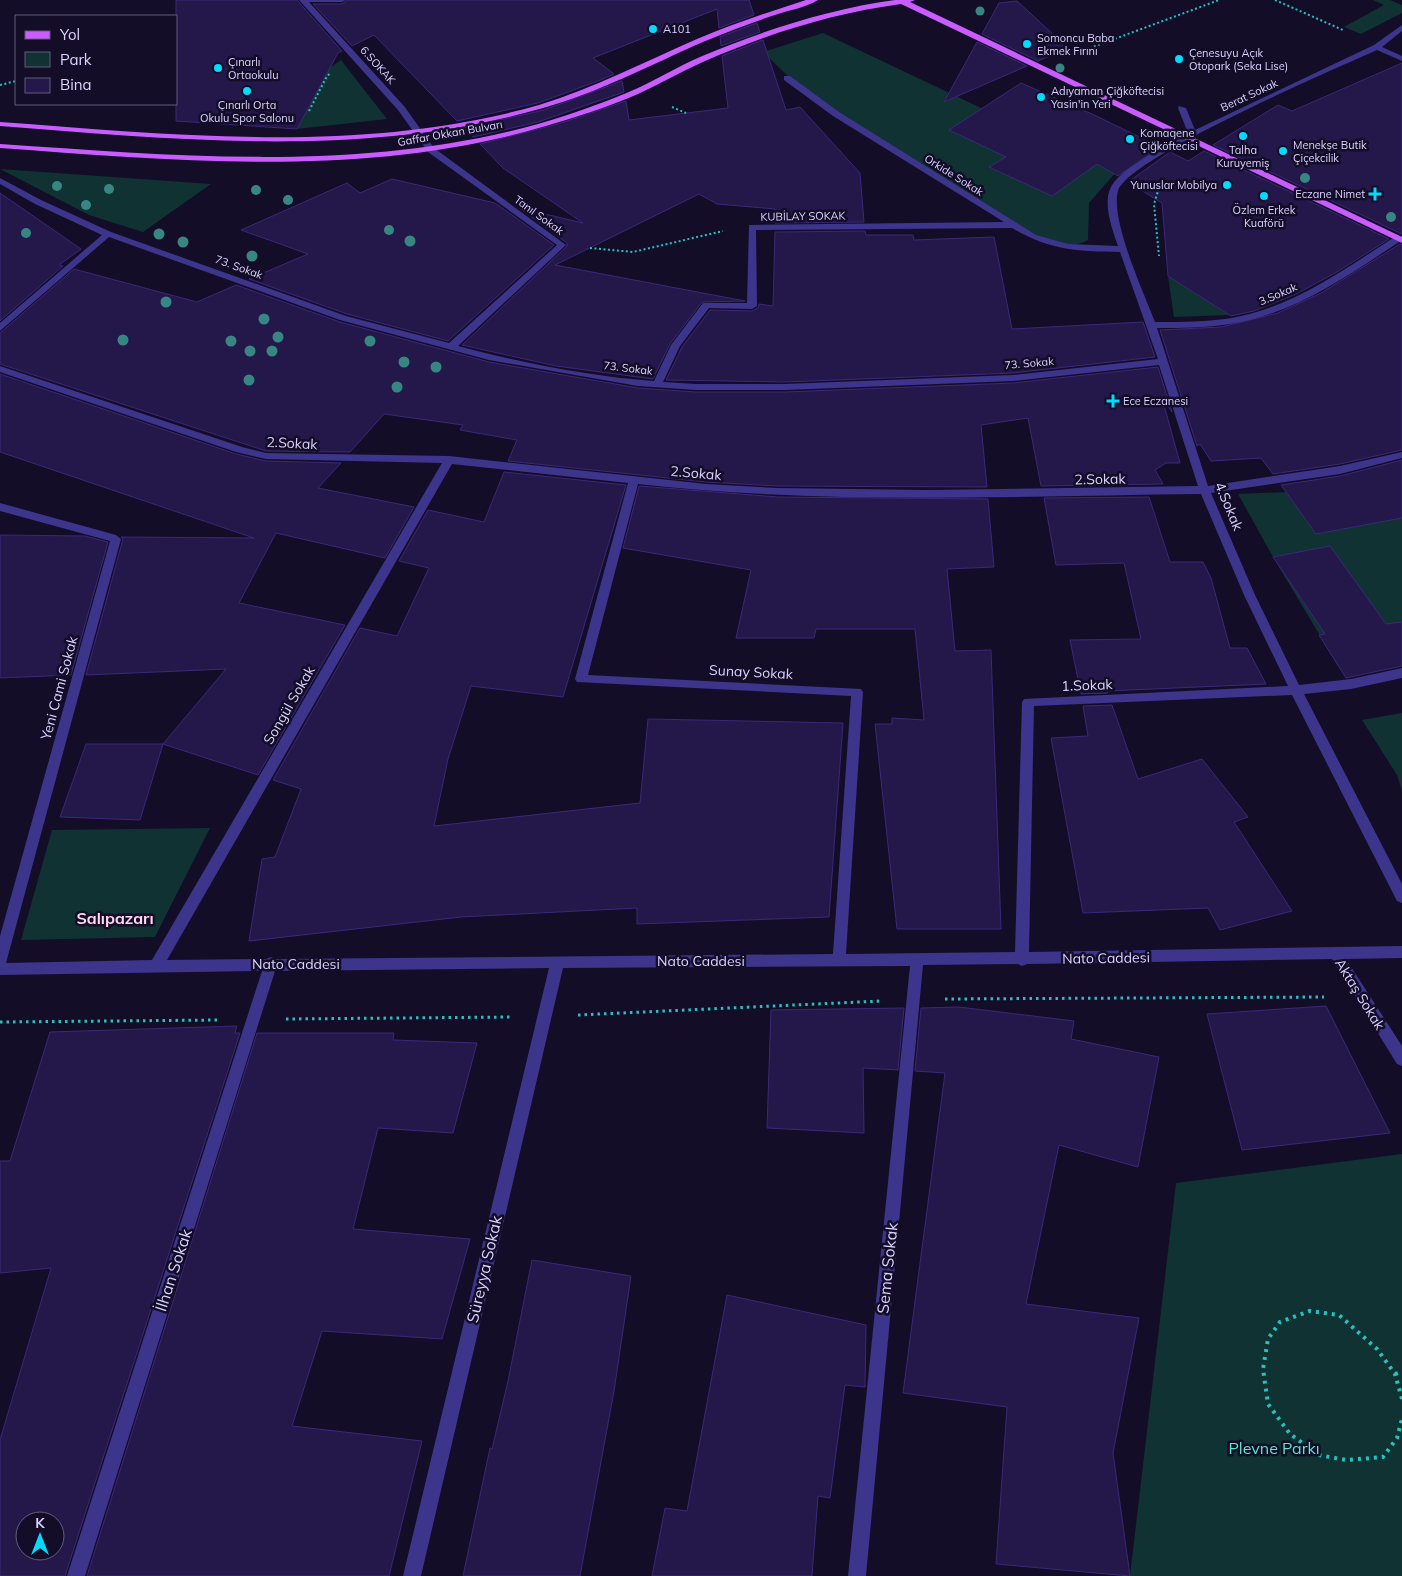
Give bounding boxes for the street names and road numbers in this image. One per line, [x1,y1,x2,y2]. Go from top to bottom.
street label: 6.SOKAK [357,43,399,88]
street label: Berat Sokak [1218,75,1280,114]
street label: Gaffar Okkan Bulvarı [396,117,504,149]
street label: Orkide Sokak [922,151,987,199]
street label: Tanıl Sokak [511,192,567,238]
street label: KUBİLAY SOKAK [760,208,847,224]
street label: 73. Sokak [213,252,265,282]
street label: 3.Sokak [1257,280,1300,308]
street label: 73. Sokak [1004,354,1055,372]
street label: 73. Sokak [603,358,654,378]
street label: 2.Sokak [266,433,319,453]
street label: 2.Sokak [670,462,723,484]
street label: 2.Sokak [1074,470,1127,488]
street label: 4.Sokak [1211,479,1248,534]
street label: Yeni Cami Sokak [36,633,82,743]
street label: Sunay Sokak [709,661,794,683]
street label: Songül Sokak [259,662,319,748]
street label: 1.Sokak [1061,675,1114,695]
street label: Nato Caddesi [1062,948,1150,968]
street label: Nato Caddesi [657,952,745,970]
street label: Nato Caddesi [252,955,340,973]
street label: Aktaş Sokak [1331,955,1389,1034]
street label: Süreyya Sokak [462,1213,506,1325]
street label: Sema Sokak [872,1221,902,1315]
street label: İlhan Sokak [150,1225,196,1314]

